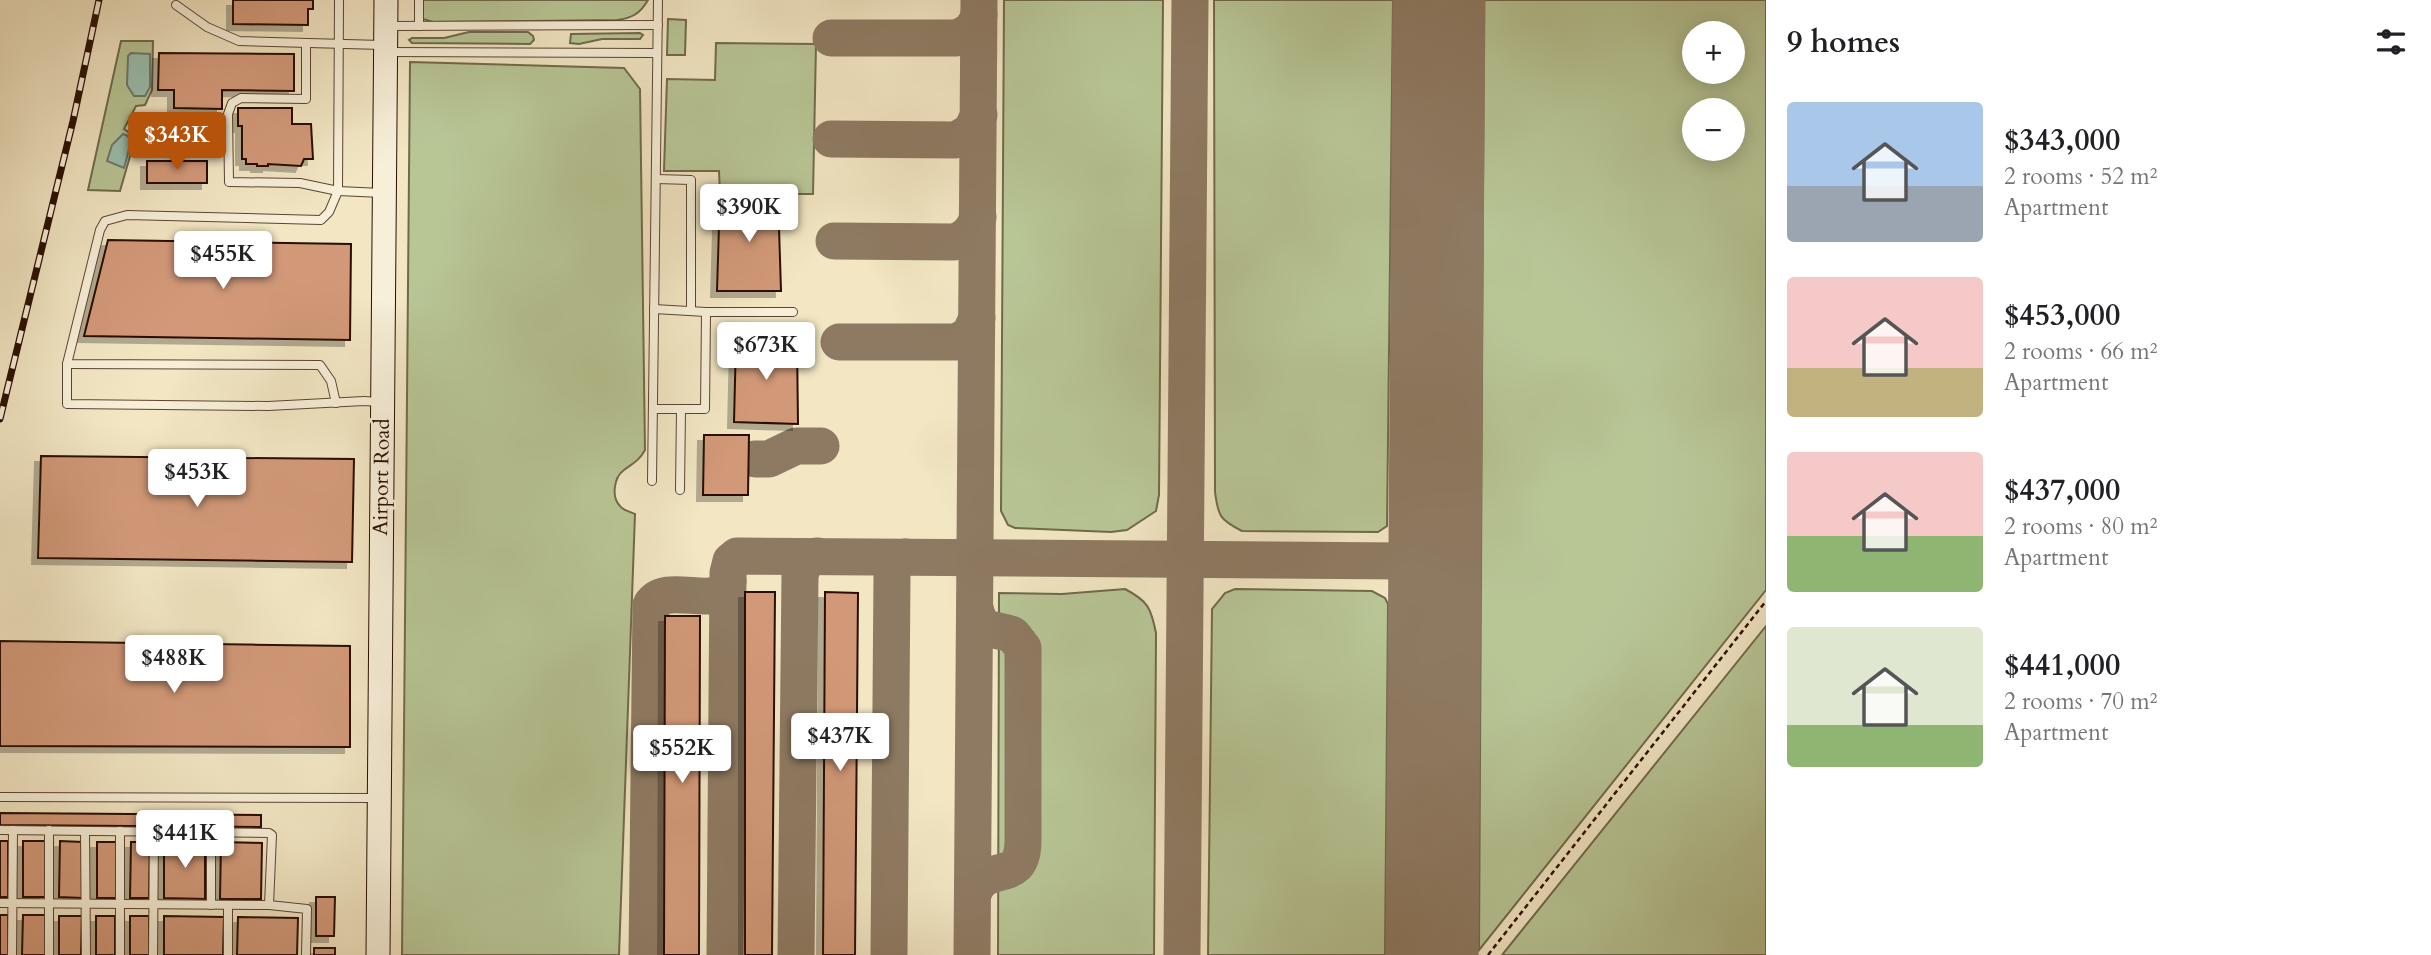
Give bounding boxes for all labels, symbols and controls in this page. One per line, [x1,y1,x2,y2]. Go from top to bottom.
map controls [1682,21,1745,161]
button: + [1682,21,1745,84]
text: 9 homes [1787,22,1900,63]
icon: filters [2372,23,2410,61]
button: − [1682,98,1745,161]
pin: $343K [128,113,226,172]
text: $343K [144,119,210,150]
text: $343,000 [2004,120,2120,161]
icon: home [1843,130,1927,214]
text: 2 rooms · 52 m² [2004,161,2157,192]
pin: $390K [700,184,798,244]
text: $390K [716,191,782,222]
text: Apartment [2004,192,2108,223]
pin: $455K [174,232,272,291]
text: $455K [190,238,256,269]
text: $453,000 [2004,295,2120,336]
icon: home [1843,305,1927,389]
pin: $673K [717,322,815,382]
text: $673K [733,329,799,360]
text: 2 rooms · 66 m² [2004,336,2157,367]
text: Apartment [2004,367,2108,398]
street label: Airport Road [366,418,397,536]
pin: $453K [148,449,246,509]
text: $453K [164,456,230,487]
text: $437,000 [2004,470,2120,511]
icon: home [1843,480,1927,564]
text: 2 rooms · 80 m² [2004,511,2157,542]
text: Apartment [2004,542,2108,573]
pin: $488K [125,636,223,695]
text: $488K [141,642,207,673]
text: $441,000 [2004,645,2120,686]
icon: home [1843,655,1927,739]
text: 2 rooms · 70 m² [2004,686,2157,717]
pin: $437K [791,714,889,773]
text: Apartment [2004,717,2108,748]
text: $437K [807,720,873,751]
pin: $552K [633,726,731,785]
text: $552K [649,732,715,763]
pin: $441K [136,810,234,870]
text: $441K [152,817,218,848]

